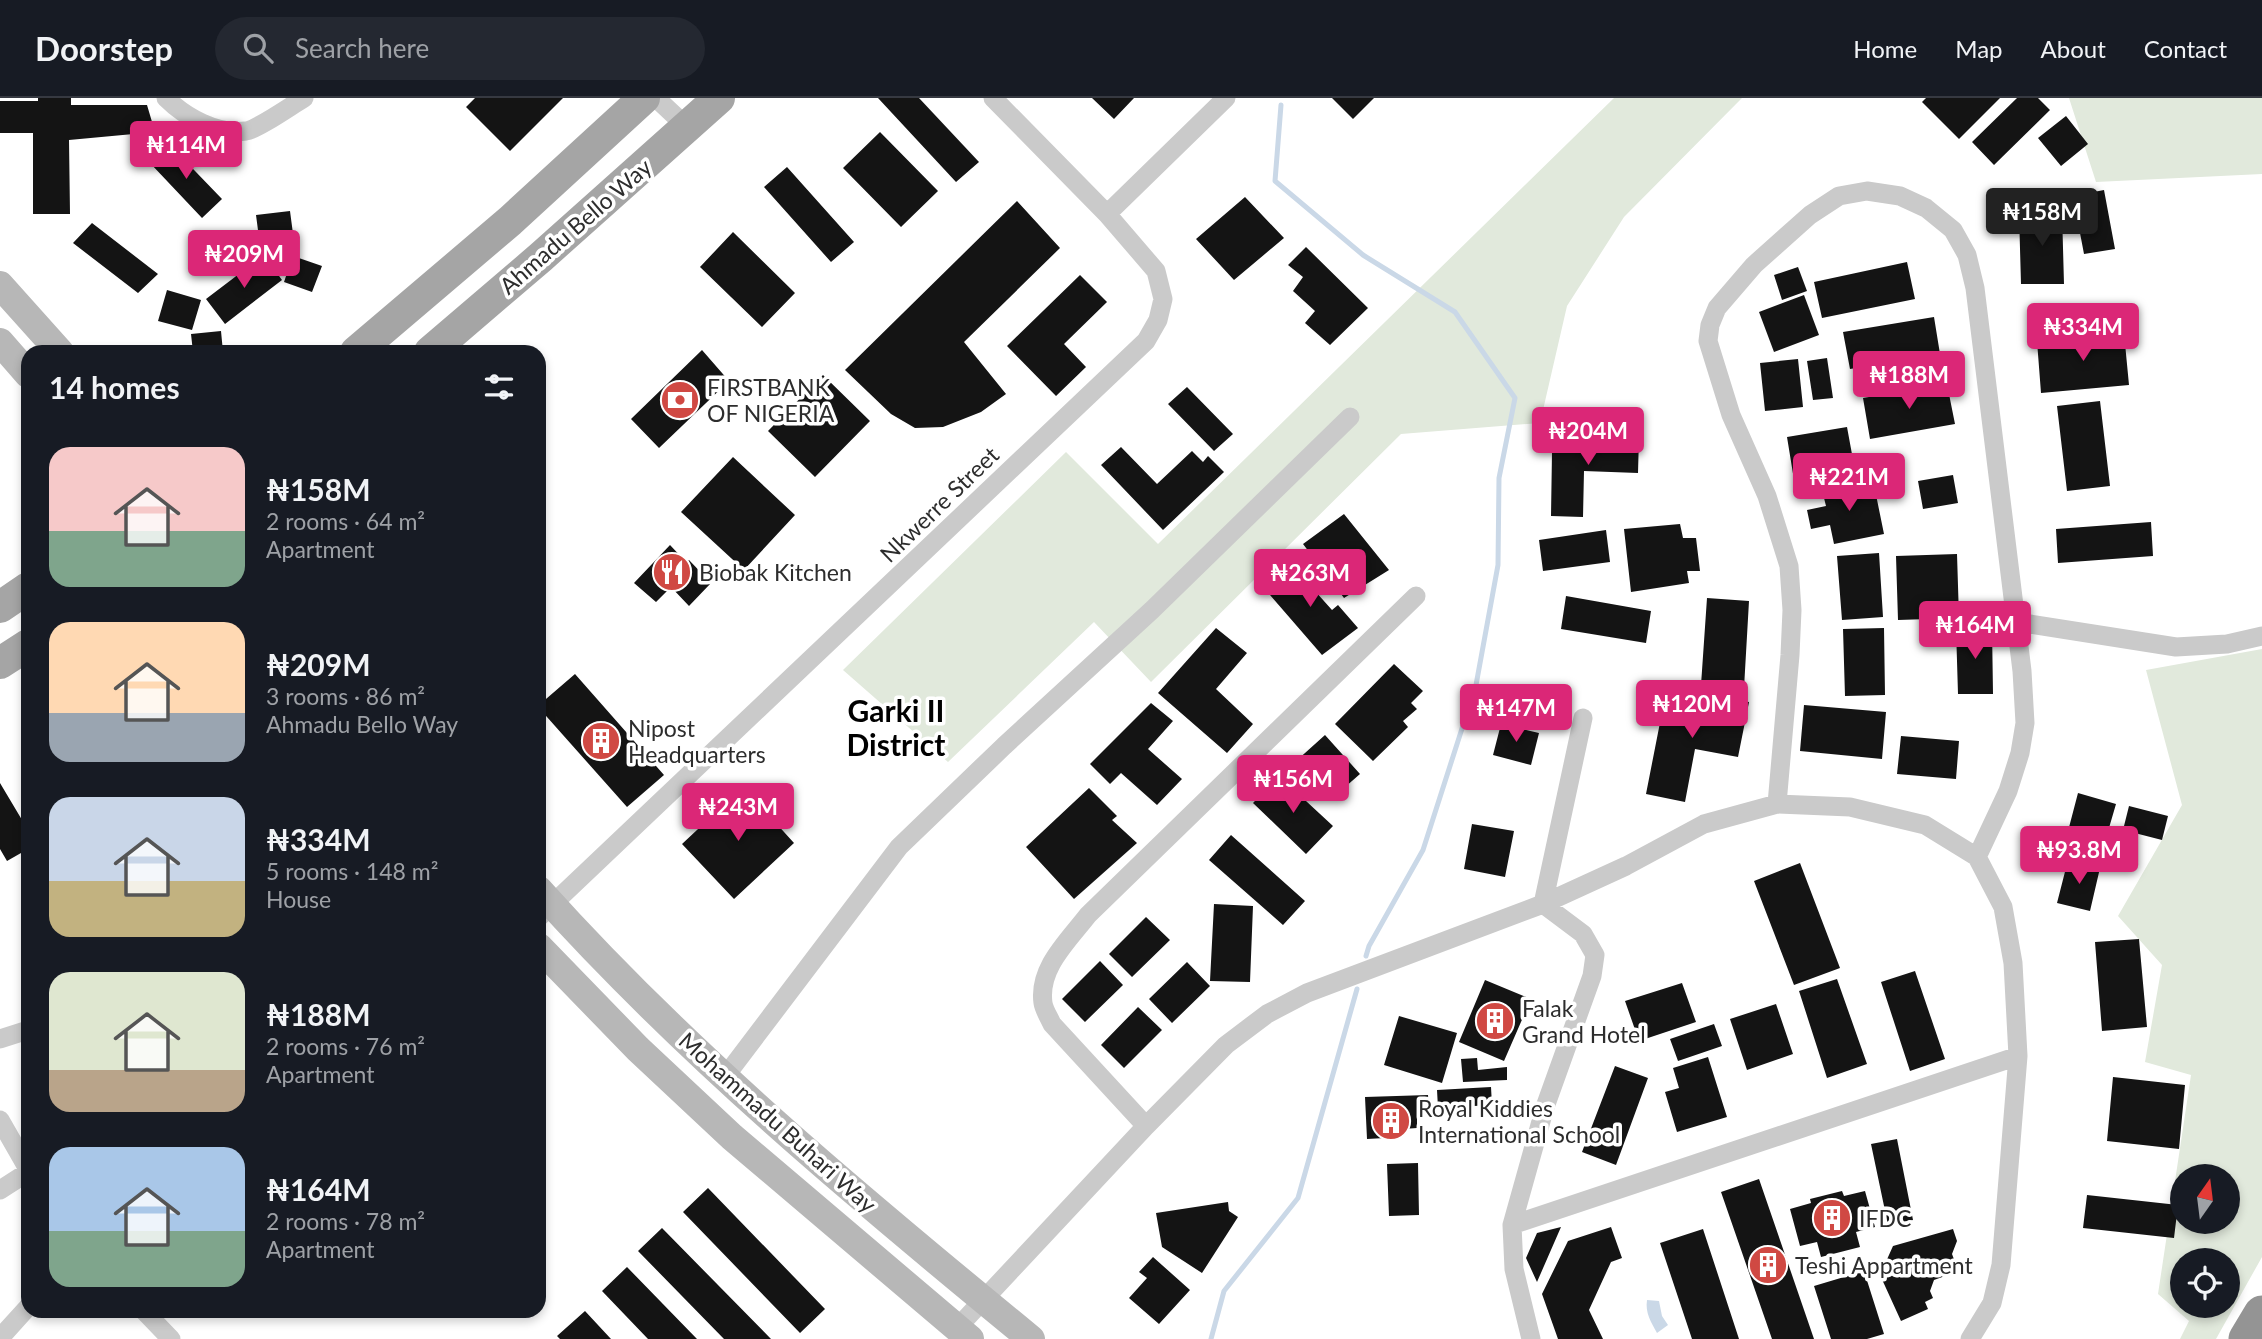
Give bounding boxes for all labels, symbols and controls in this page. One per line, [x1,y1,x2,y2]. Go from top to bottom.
search box [215,17,705,80]
text: Doorstep [35,28,173,68]
icon: search [239,29,277,67]
text: Search here [295,32,429,64]
text: Home [1853,34,1917,63]
text: Map [1955,34,2003,63]
text: About [2041,34,2106,63]
text: Contact [2144,34,2227,63]
pin: ₦114M [137,122,235,181]
text: ₦114M [146,130,226,158]
street label: Ahmadu Bello Way [493,152,657,300]
pin: ₦158M [1993,188,2091,248]
text: ₦158M [2002,197,2082,225]
pin: ₦209M [195,230,293,290]
text: ₦209M [204,239,284,267]
pin: ₦334M [2034,303,2132,363]
text: ₦334M [2043,312,2123,340]
pin: ₦188M [1860,352,1958,411]
text: ₦188M [1869,360,1949,388]
icon: filters [480,368,518,406]
text: 14 homes [49,369,180,405]
place label: FIRSTBANK OF NIGERIA [707,373,835,427]
bank icon: FIRSTBANK OF NIGERIA [659,379,701,421]
pin: ₦204M [1539,408,1637,467]
text: ₦204M [1548,416,1628,444]
street label: Nkwerre Street [874,440,1005,568]
pin: ₦221M [1800,454,1898,513]
text: ₦221M [1809,462,1889,490]
text: ₦158M [266,471,371,507]
icon: home [105,475,189,559]
text: 2 rooms · 64 m² [266,507,425,535]
text: Apartment [266,535,374,563]
pin: ₦263M [1261,550,1359,609]
restaurant icon: Biobak Kitchen [651,551,693,593]
place label: Biobak Kitchen [699,558,852,586]
text: ₦263M [1270,558,1350,586]
pin: ₦164M [1926,602,2024,661]
text: ₦164M [1935,610,2015,638]
text: ₦209M [266,646,371,682]
icon: home [105,650,189,734]
pin: ₦120M [1643,680,1741,740]
text: 3 rooms · 86 m² [266,682,425,710]
pin: ₦147M [1467,684,1565,744]
text: ₦120M [1652,689,1732,717]
district label: Garki II District [847,692,945,762]
text: ₦147M [1476,693,1556,721]
text: Ahmadu Bello Way [266,710,458,738]
place label: Nipost Headquarters [628,714,766,768]
building icon: Nipost Headquarters [580,720,622,762]
pin: ₦156M [1244,756,1342,815]
text: ₦156M [1253,764,1333,792]
pin: ₦243M [689,784,787,843]
text: ₦243M [698,792,778,820]
text: ₦334M [266,821,371,857]
icon: home [105,825,189,909]
pin: ₦93.8M [2022,826,2136,886]
text: ₦93.8M [2036,835,2122,863]
text: 5 rooms · 148 m² [266,857,438,885]
text: House [266,885,331,913]
place label: Falak Grand Hotel [1522,994,1646,1048]
text: ₦188M [266,996,371,1032]
icon: home [105,1000,189,1084]
building icon: Falak Grand Hotel [1474,1000,1516,1042]
street label: Mohammadu Buhari Way [674,1026,883,1218]
text: 2 rooms · 76 m² [266,1032,425,1060]
text: Apartment [266,1060,374,1088]
place label: Royal Kiddies International School [1418,1094,1620,1148]
building icon: Royal Kiddies International School [1370,1100,1412,1142]
north arrow [2170,1164,2240,1234]
map controls [2170,1164,2240,1318]
text: ₦164M [266,1171,371,1207]
icon: home [105,1175,189,1259]
building icon: IFDC [1811,1197,1853,1239]
place label: IFDC [1859,1204,1911,1232]
text: 2 rooms · 78 m² [266,1207,425,1235]
text: Apartment [266,1235,374,1263]
building icon: Teshi Appartment [1747,1244,1789,1286]
button: locate [2170,1248,2240,1318]
place label: Teshi Appartment [1795,1251,1973,1279]

